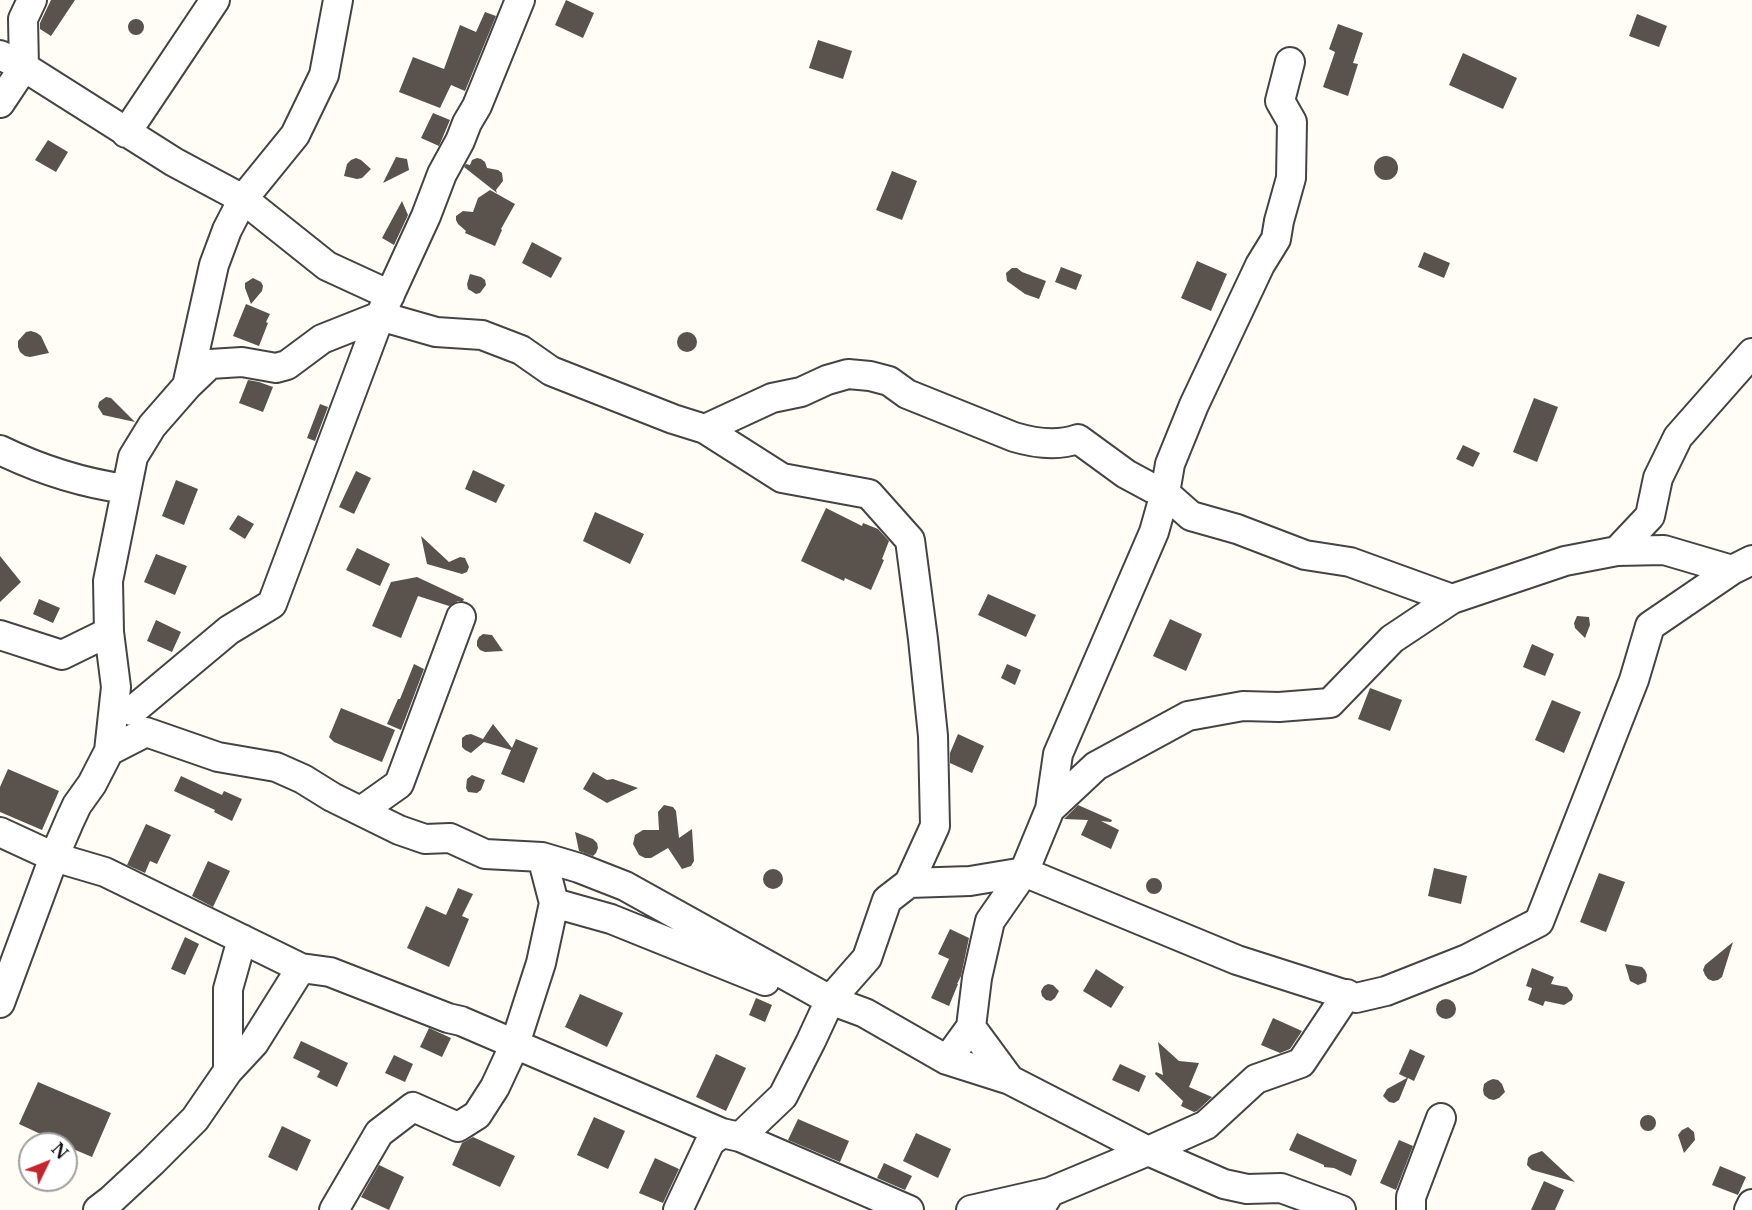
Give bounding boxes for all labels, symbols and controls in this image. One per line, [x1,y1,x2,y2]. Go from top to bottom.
north arrow [18,1132,78,1192]
text: N [47,1139,72,1163]

